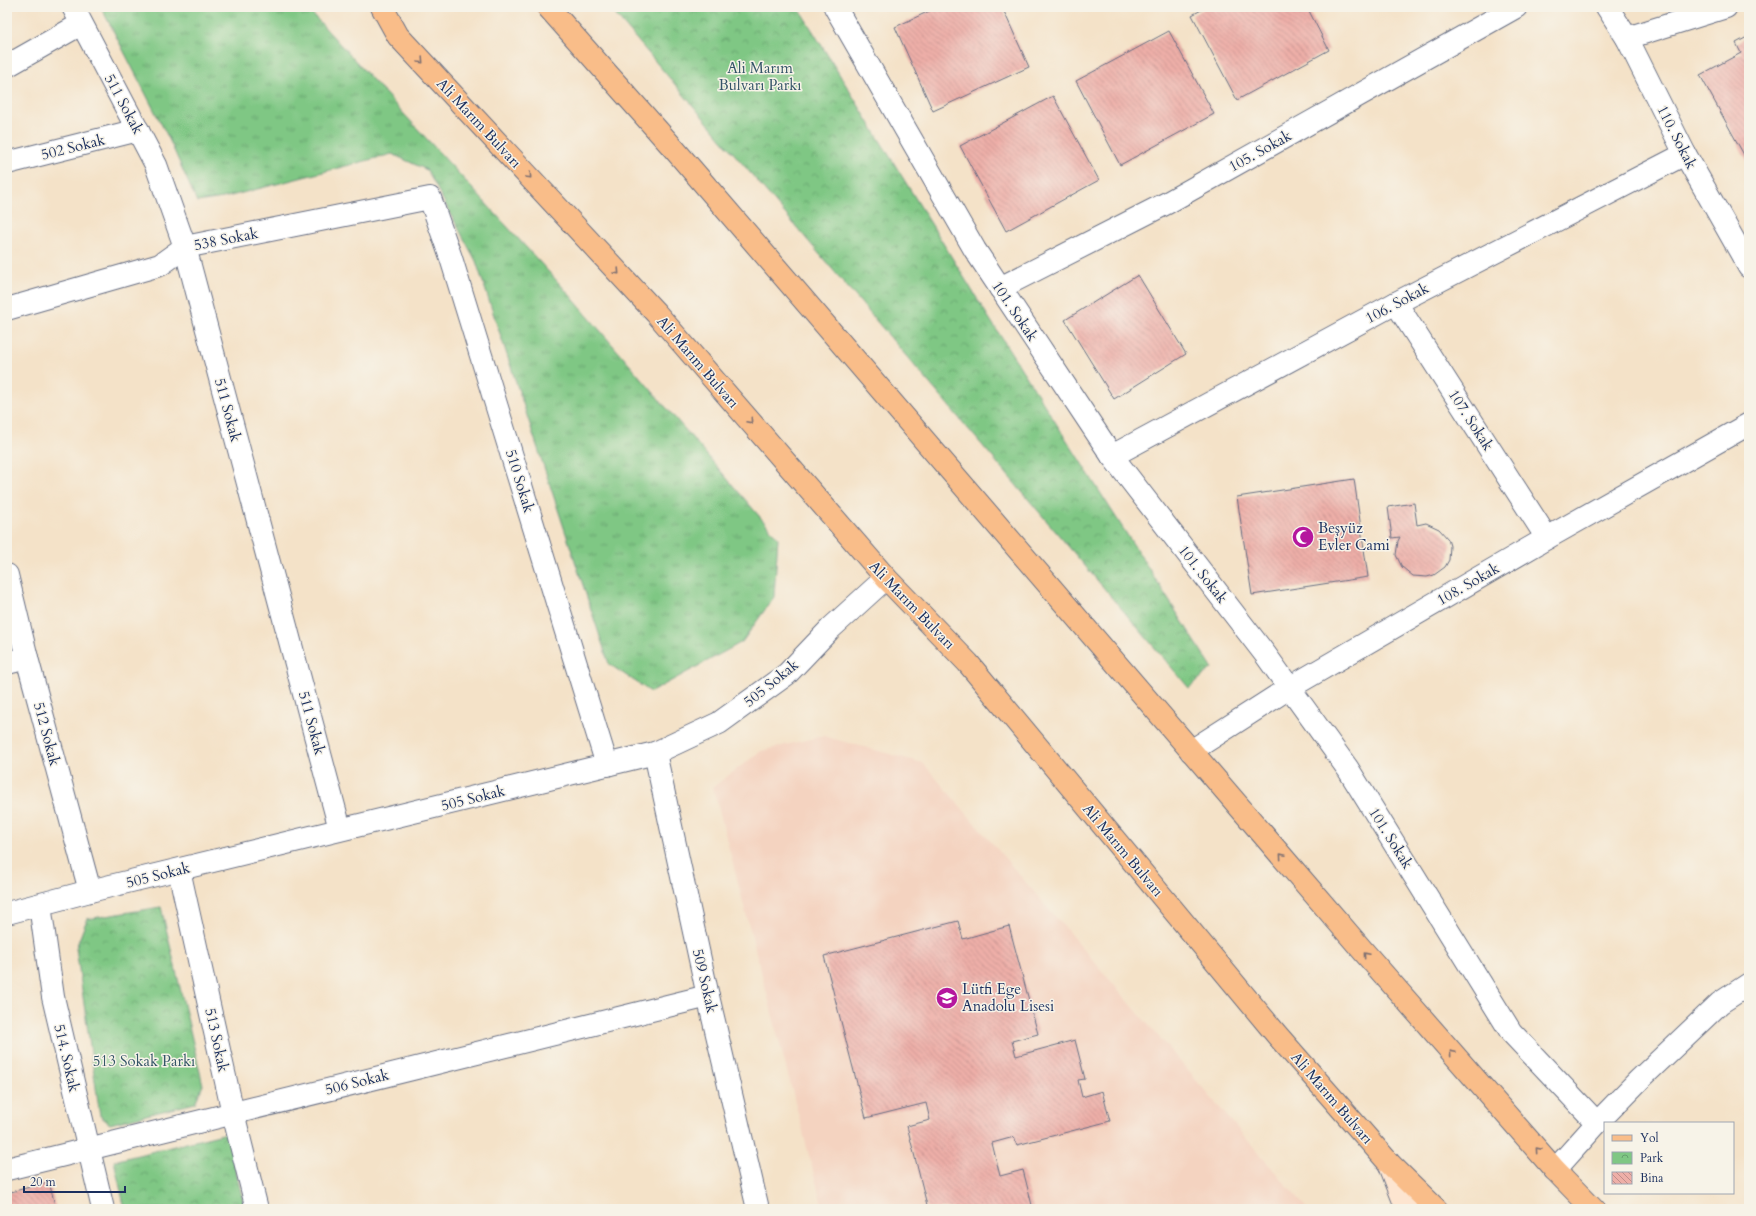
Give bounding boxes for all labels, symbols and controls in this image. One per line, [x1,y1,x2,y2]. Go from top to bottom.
one-way arrow [416,56,424,64]
park label: Ali Marım Bulvarı Parkı [718,58,802,95]
street label: 511 Sokak [100,70,148,138]
street label: Ali Marım Bulvarı [432,74,526,172]
street label: 110. Sokak [1652,102,1702,172]
street label: 105. Sokak [1225,126,1295,176]
street label: 502 Sokak [39,129,107,165]
one-way arrow [524,172,531,179]
street label: 538 Sokak [192,223,260,255]
one-way arrow [613,267,620,274]
street label: 101. Sokak [987,277,1043,345]
street label: 106. Sokak [1362,278,1432,328]
street label: Ali Marım Bulvarı [652,312,744,412]
street label: 511 Sokak [210,376,246,444]
street label: 107. Sokak [1444,386,1498,454]
one-way arrow [745,417,752,424]
street label: 510 Sokak [501,447,539,515]
place label: Beşyüz Evler Cami [1318,518,1390,555]
mosque icon: Beşyüz Evler Cami [1290,524,1316,550]
street label: 101. Sokak [1174,541,1232,607]
street label: Ali Marım Bulvarı [865,556,959,654]
street label: 108. Sokak [1433,558,1503,610]
street label: 505 Sokak [739,655,803,711]
street label: 511 Sokak [294,689,330,757]
street label: 512 Sokak [29,700,65,768]
street label: 505 Sokak [439,780,507,816]
street label: Ali Marım Bulvarı [1078,799,1168,901]
street label: 101. Sokak [1364,803,1418,873]
one-way arrow [1279,853,1286,861]
street label: 505 Sokak [124,857,192,893]
street label: 509 Sokak [688,947,722,1015]
one-way arrow [1364,952,1371,959]
place label: Lütfi Ege Anadolu Lisesi [962,979,1054,1016]
school or university icon: Lütfi Ege Anadolu Lisesi [934,985,960,1011]
street label: 513 Sokak [200,1006,234,1074]
street label: 514. Sokak [49,1022,85,1094]
street label: Ali Marım Bulvarı [1286,1048,1378,1148]
one-way arrow [1450,1050,1457,1057]
park label: 513 Sokak Parkı [93,1051,195,1071]
street label: 506 Sokak [323,1064,391,1100]
legend [1604,1122,1734,1194]
text: Yol [1640,1130,1659,1146]
one-way arrow [1535,1148,1542,1155]
text: Park [1640,1150,1664,1166]
scale bar [24,1168,125,1194]
text: Bina [1640,1170,1664,1186]
text: 20 m [30,1174,57,1190]

